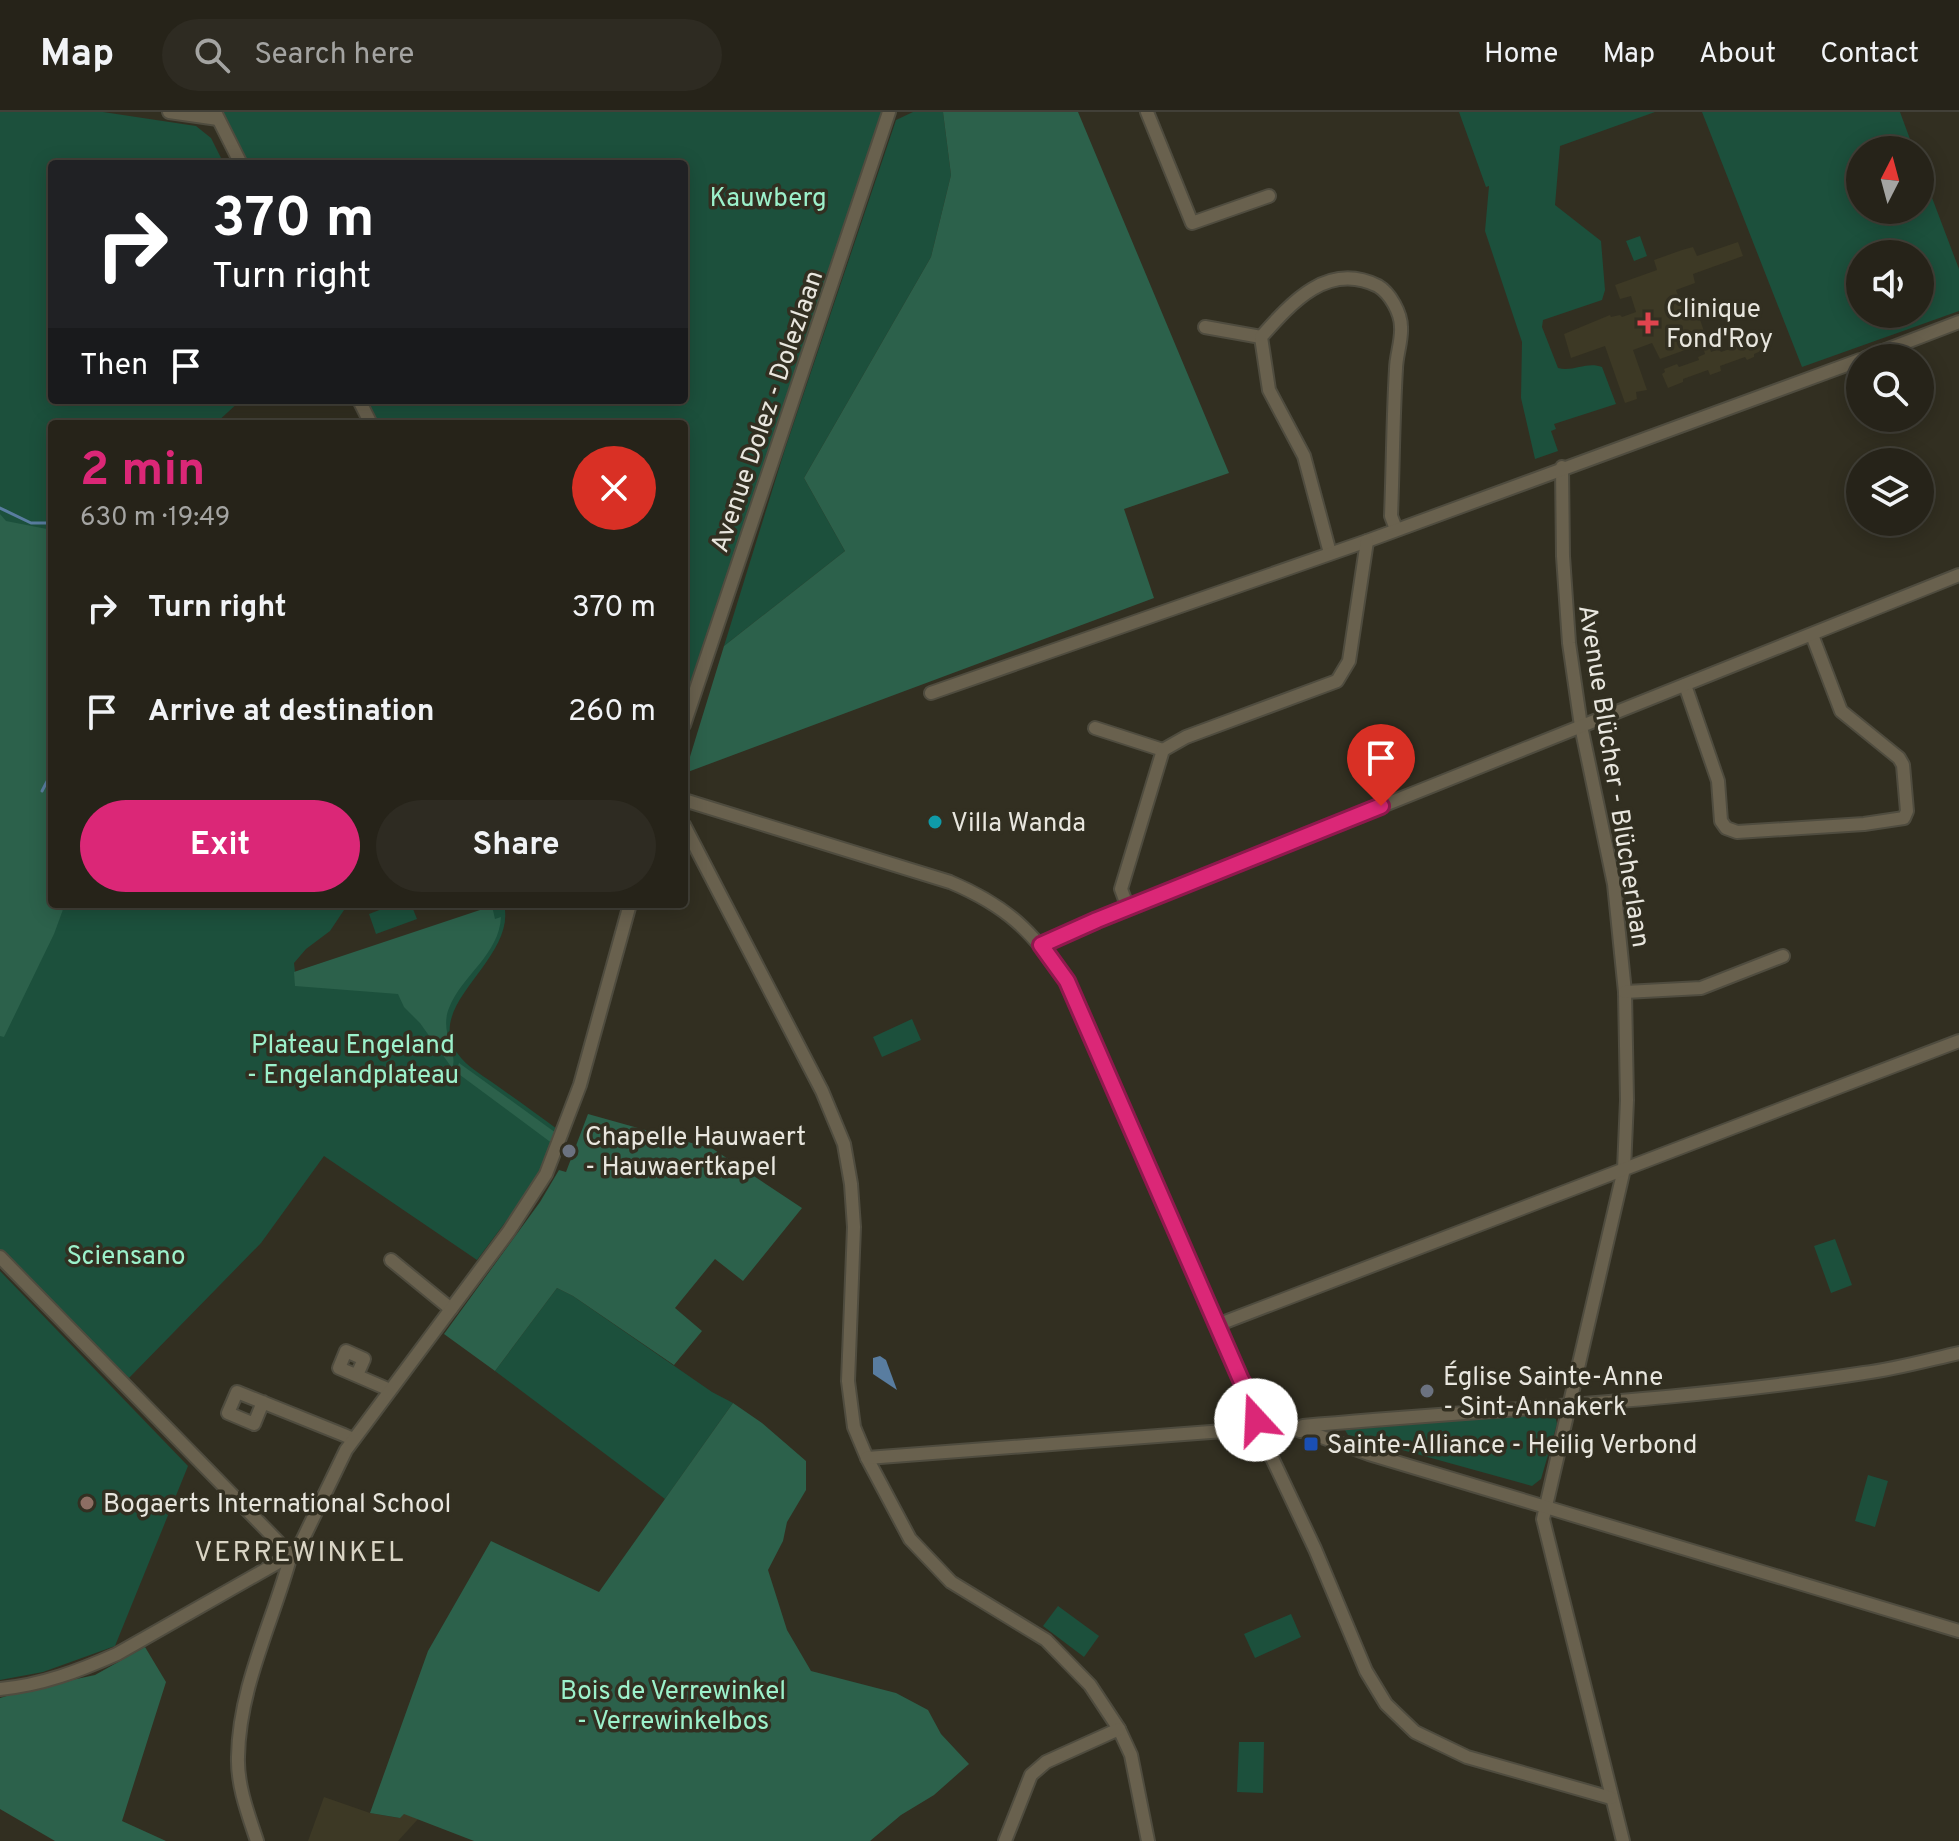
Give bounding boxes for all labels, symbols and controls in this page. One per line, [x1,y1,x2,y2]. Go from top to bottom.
search box [162,19,722,91]
text: Map [40,31,114,80]
icon: search [190,33,234,77]
text: Search here [254,37,414,74]
text: Home [1484,37,1558,73]
text: Map [1602,37,1655,73]
text: About [1699,37,1776,73]
text: Contact [1820,37,1919,73]
north arrow [1846,136,1934,224]
map controls [1846,136,1934,536]
park label: Kauwberg [709,183,827,216]
text: 370 m [212,186,375,256]
icon: right [80,192,184,296]
button: sound [1846,240,1934,328]
text: Turn right [212,255,371,301]
street label: Avenue Dolez - Dolezlaan [705,266,832,557]
place label: Clinique Fond'Roy [1666,294,1773,357]
marker: Clinique Fond'Roy [1637,312,1659,334]
icon: arrive [164,344,208,388]
button: search [1846,344,1934,432]
text: Then [80,348,148,385]
text: 2 min [80,442,205,502]
button: close [572,446,656,530]
button: layers [1846,448,1934,536]
text: 630 m · 19:49 [80,502,230,535]
icon: right [80,586,124,630]
text: Turn right [148,590,286,627]
text: 370 m [572,590,656,627]
street label: Avenue Blücher - Blücherlaan [1569,603,1656,950]
icon: arrive [80,690,124,734]
text: Arrive at destination [148,694,434,731]
text: 260 m [568,694,656,731]
pin [1347,724,1415,806]
icon: arrive [1359,736,1403,780]
button: Exit [80,800,360,892]
button: Share [376,800,656,892]
place label: Villa Wanda [951,808,1086,841]
marker: Villa Wanda [926,813,944,831]
park label: Plateau Engeland - Engelandplateau [247,1030,459,1093]
place label: Chapelle Hauwaert - Hauwaertkapel [585,1122,806,1185]
marker: Chapelle Hauwaert - Hauwaertkapel [560,1142,578,1160]
park label: Sciensano [66,1241,186,1274]
place label: Église Sainte-Anne - Sint-Annakerk [1443,1360,1663,1425]
position arrow [1214,1378,1298,1462]
marker: Église Sainte-Anne - Sint-Annakerk [1418,1382,1436,1400]
place label: Sainte-Alliance - Heilig Verbond [1327,1430,1697,1463]
marker: Sainte-Alliance - Heilig Verbond [1302,1435,1320,1453]
place label: Bogaerts International School [103,1489,451,1522]
marker: Bogaerts International School [78,1494,96,1512]
district label: VERREWINKEL [194,1536,406,1572]
park label: Bois de Verrewinkel - Verrewinkelbos [560,1676,786,1739]

